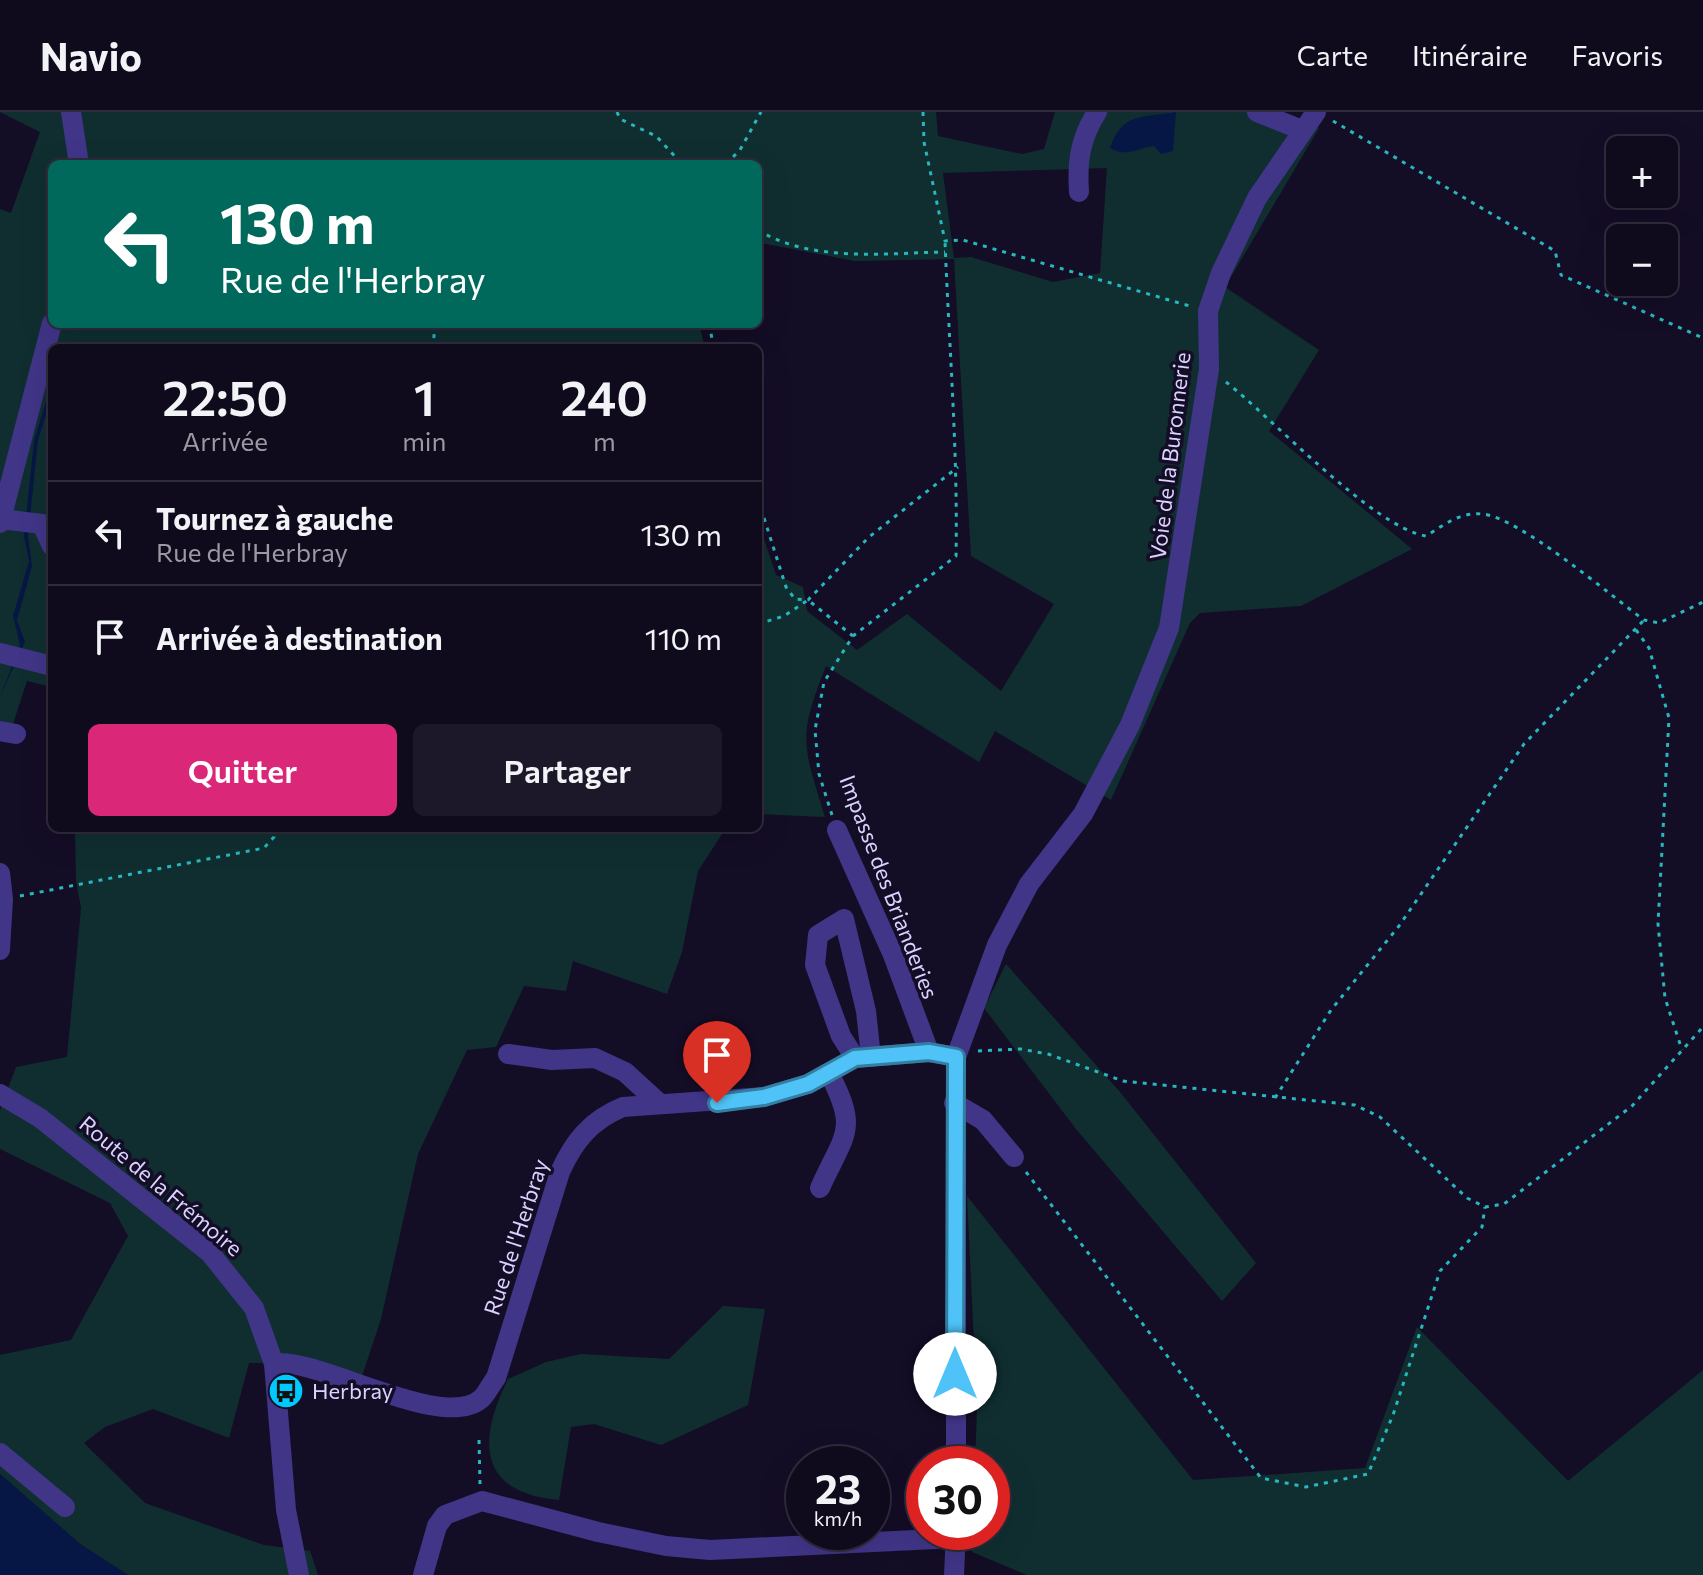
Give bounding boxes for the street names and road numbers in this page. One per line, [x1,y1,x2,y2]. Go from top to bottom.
street label: Voie de la Buronnerie [1143,351,1196,561]
street label: Impasse des Brianderies [834,771,945,1002]
street label: Route de la Frémoire [74,1110,248,1262]
street label: Rue de l'Herbray [478,1155,553,1318]

